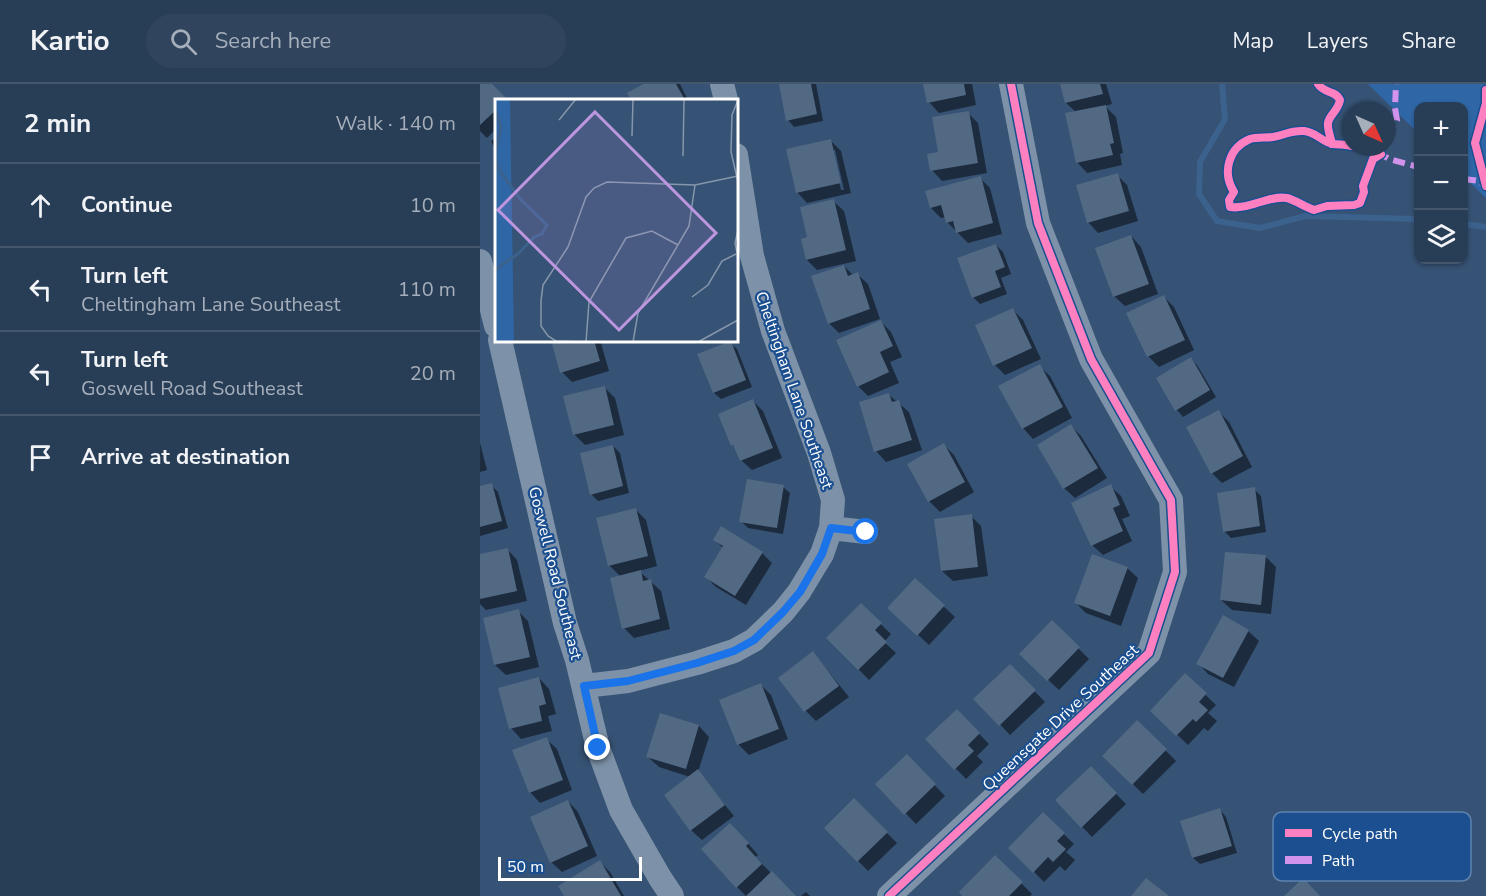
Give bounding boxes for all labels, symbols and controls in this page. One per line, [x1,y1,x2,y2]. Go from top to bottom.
search box [146,14,566,68]
text: Kartio [30,22,110,60]
icon: search [167,25,200,58]
text: Search here [215,26,331,56]
text: Map [1232,27,1274,55]
text: Layers [1307,27,1368,55]
text: Share [1401,27,1456,55]
inset map [495,99,738,342]
north arrow [1342,102,1396,156]
map controls [1414,102,1468,264]
button: + [1414,102,1468,156]
text: 2 min [24,106,91,141]
text: Walk · 140 m [336,110,456,137]
button: − [1414,156,1468,210]
icon: ahead [24,189,57,222]
text: Continue [81,190,172,220]
text: 10 m [410,192,456,219]
button: layers [1414,210,1468,264]
text: Turn left [81,261,168,291]
icon: left [24,273,57,306]
text: 110 m [398,276,456,303]
street label: Cheltingham Lane Southeast [750,289,838,492]
text: Cheltingham Lane Southeast [81,291,341,318]
text: Turn left [81,345,168,375]
icon: left [24,357,57,390]
text: 20 m [410,360,456,387]
text: Goswell Road Southeast [81,375,303,402]
icon: arrive [24,441,57,474]
text: Arrive at destination [81,442,290,472]
street label: Goswell Road Southeast [523,484,587,662]
route start [852,518,878,544]
street label: Queensgate Drive Southeast [978,639,1144,796]
route end [584,734,610,760]
legend [1273,812,1471,881]
text: Cycle path [1322,823,1398,845]
text: Path [1322,850,1355,872]
scale bar [498,854,642,882]
text: 50 m [507,856,544,878]

